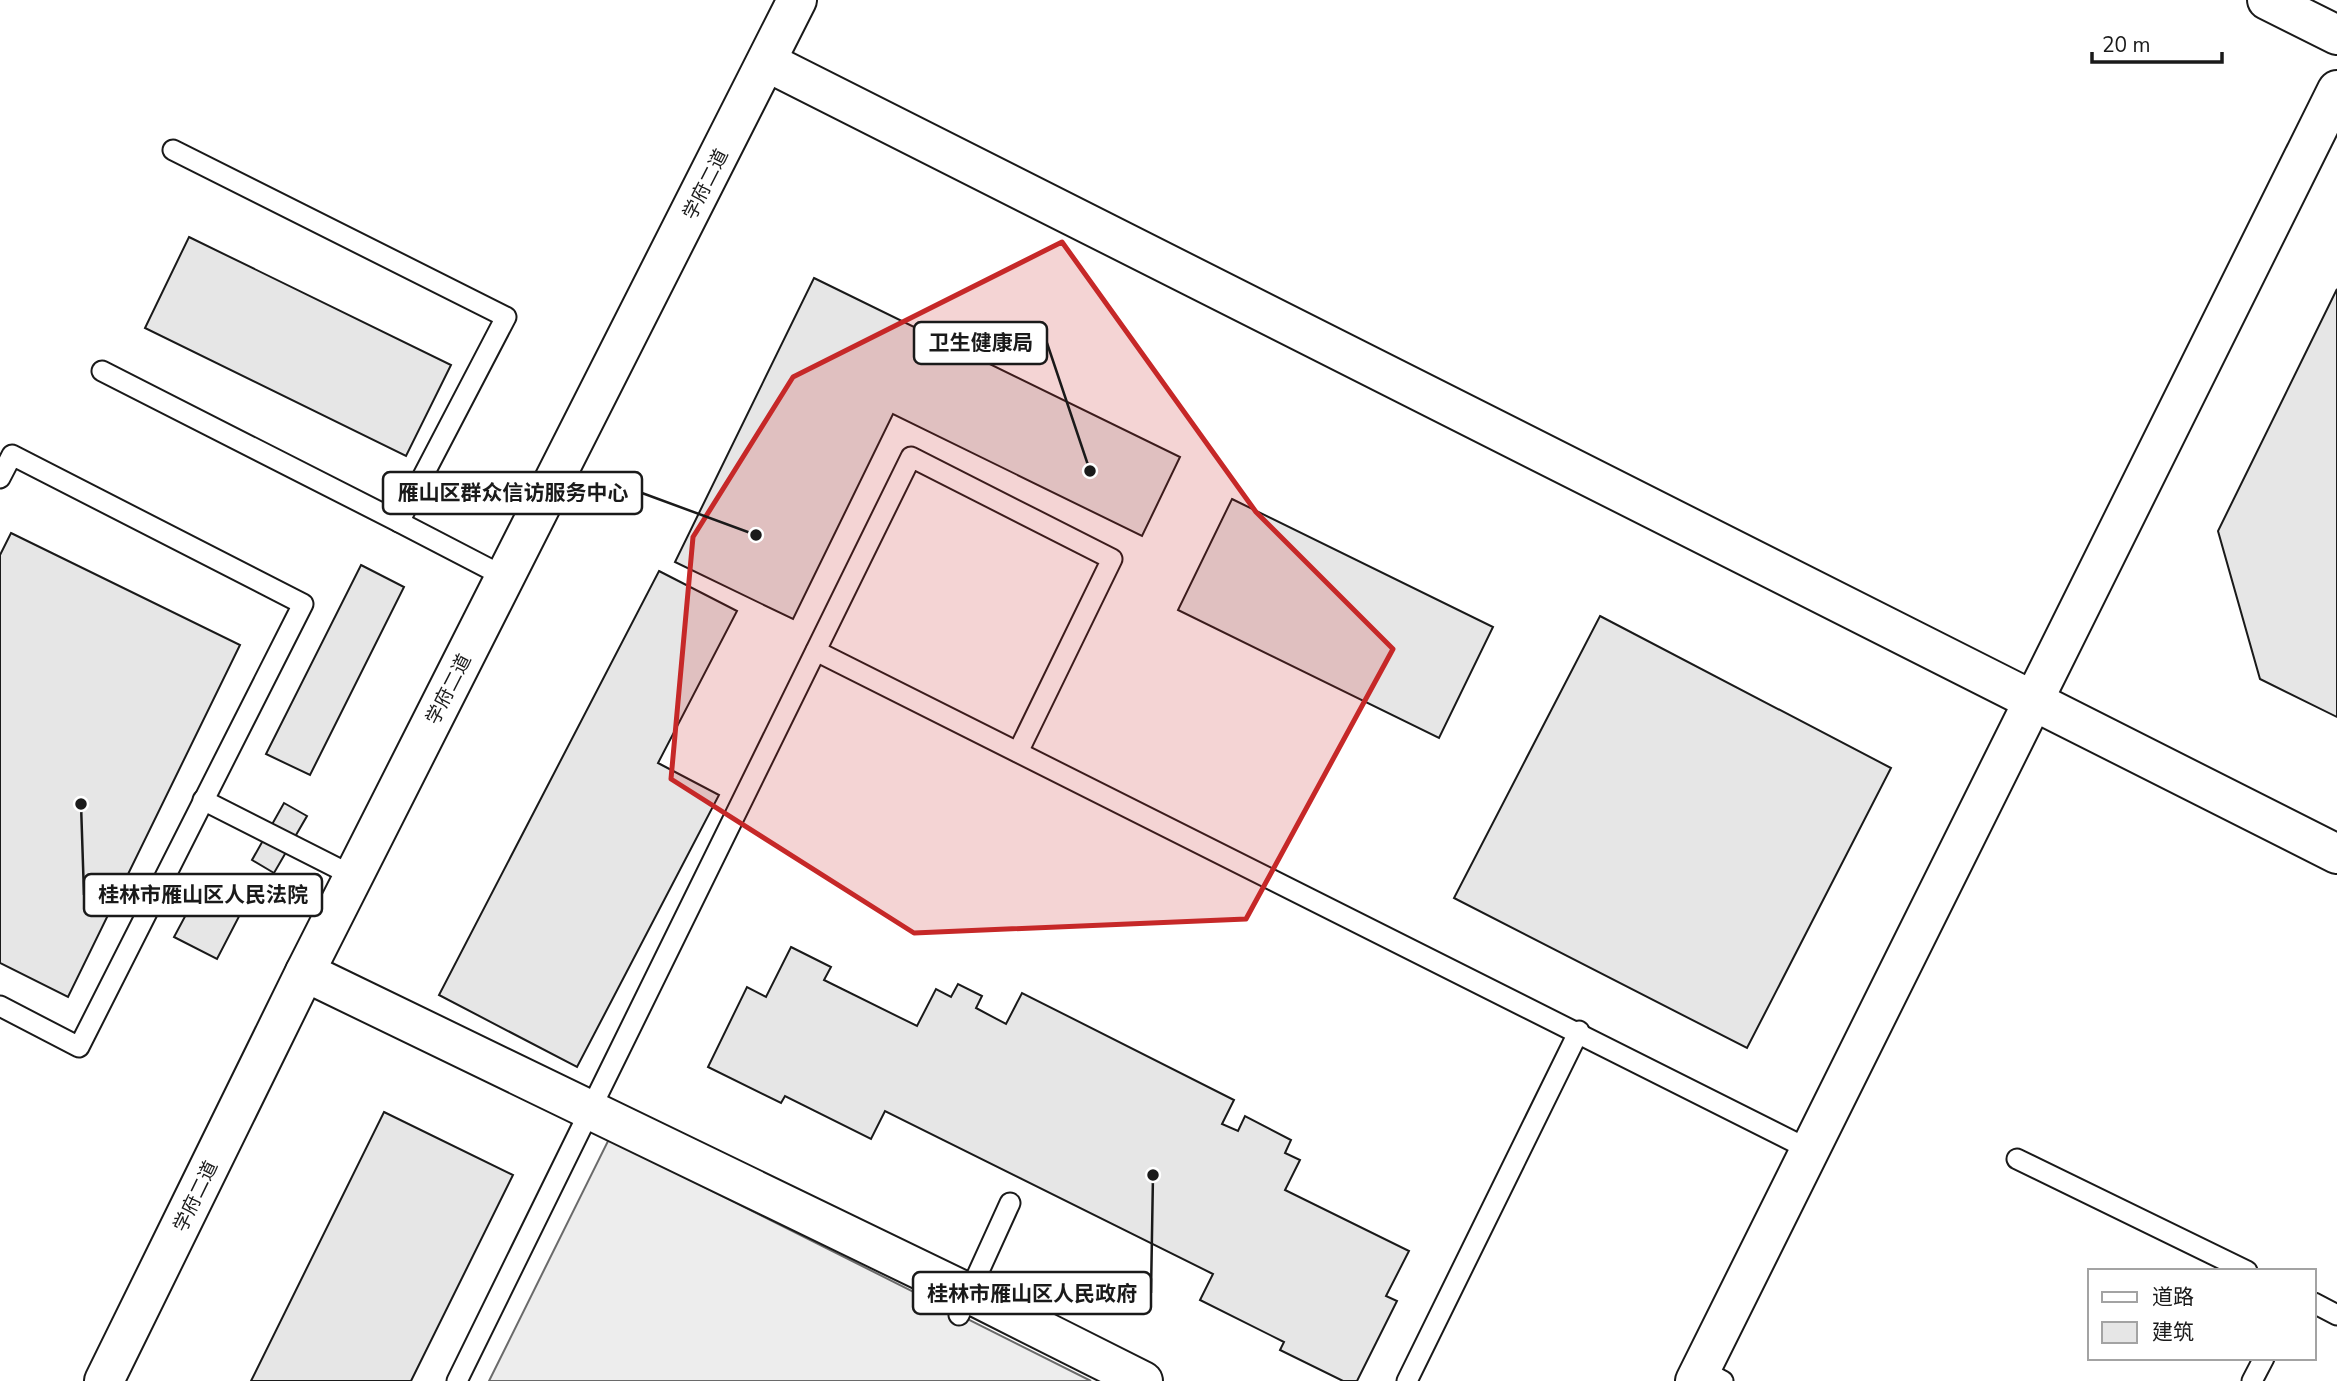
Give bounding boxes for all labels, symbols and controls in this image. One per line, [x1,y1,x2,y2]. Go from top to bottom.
scale bar [2092,21,2222,65]
text: 20 m [2102,31,2151,59]
street label: 学府二道 [677,145,735,224]
callout: 卫生健康局 [914,322,1047,364]
text: 卫生健康局 [929,329,1034,357]
callout: 雁山区群众信访服务中心 [383,472,642,514]
text: 雁山区群众信访服务中心 [398,479,629,507]
street label: 学府二道 [420,650,478,729]
callout: 桂林市雁山区人民法院 [84,874,322,916]
text: 桂林市雁山区人民法院 [98,881,308,909]
street label: 学府二道 [168,1157,224,1236]
legend [2088,1269,2316,1360]
callout: 桂林市雁山区人民政府 [913,1272,1151,1314]
text: 桂林市雁山区人民政府 [927,1280,1137,1308]
text: 道路 [2152,1283,2194,1311]
text: 建筑 [2152,1318,2194,1346]

